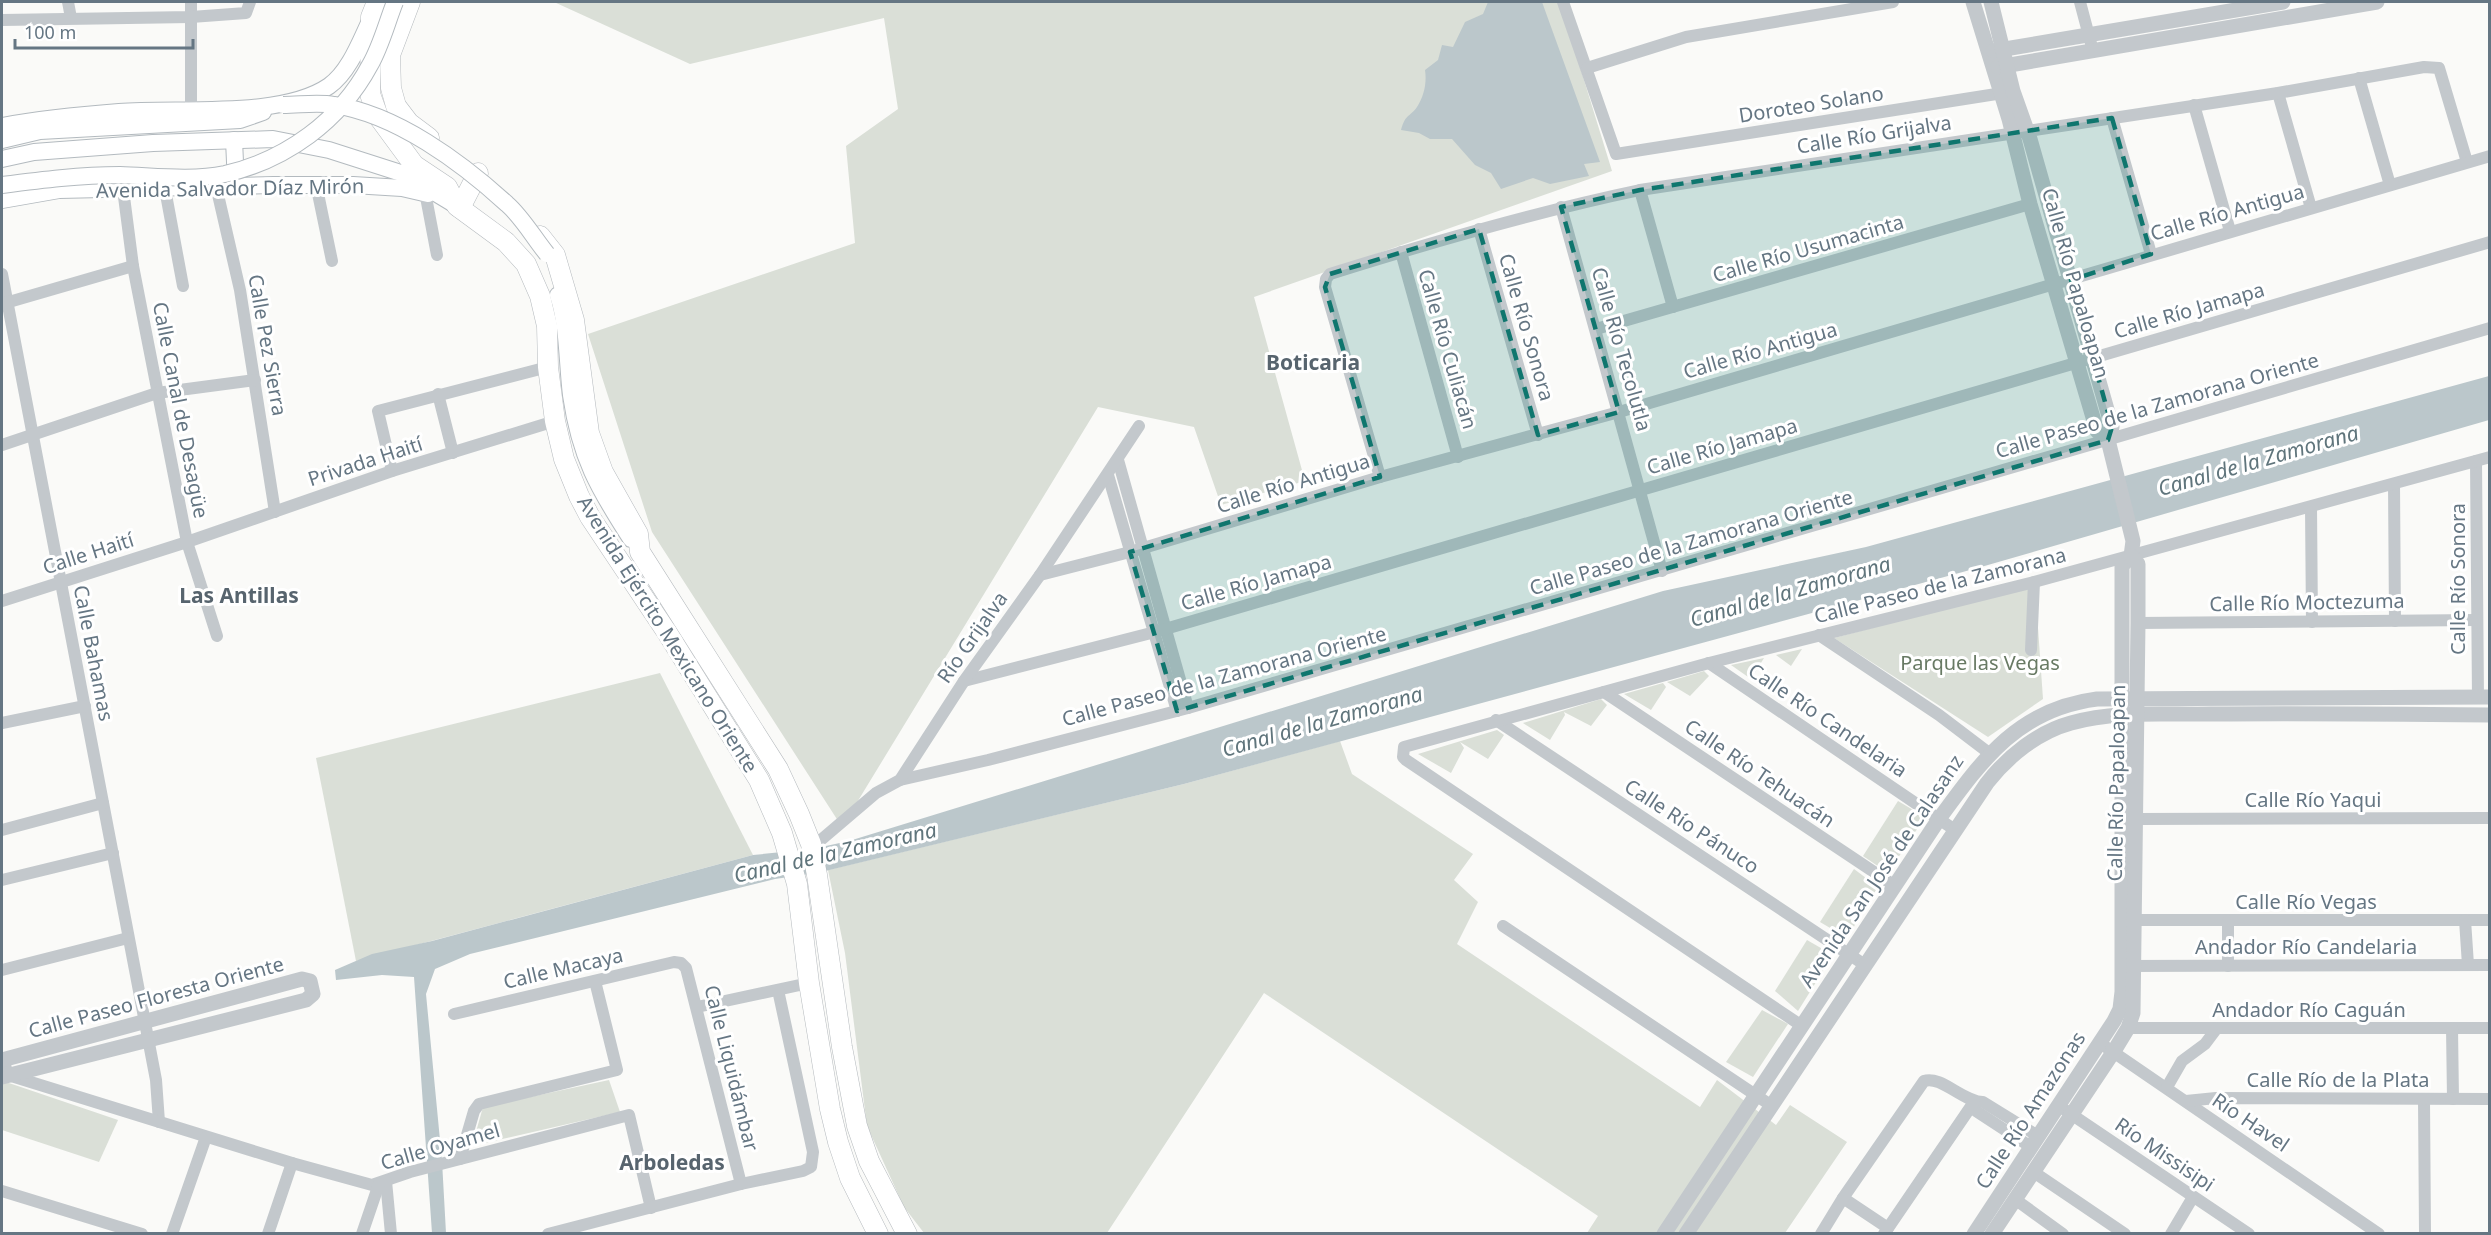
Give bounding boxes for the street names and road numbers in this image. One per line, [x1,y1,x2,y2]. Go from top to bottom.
street label: Doroteo Solano [1737,79,1885,129]
street label: Calle Río Grijalva [1795,108,1953,160]
street label: Avenida Salvador Díaz Mirón [96,172,364,204]
street label: Calle Río Antigua [2147,177,2307,247]
street label: Calle Río Papaloapan [2036,185,2116,381]
street label: Calle Río Usumacinta [1709,208,1907,288]
street label: Calle Río Sonora [1493,250,1561,404]
street label: Calle Río Tecolutla [1586,264,1658,434]
street label: Calle Río Culiacán [1412,266,1484,432]
street label: Calle Pez Sierra [242,272,294,418]
street label: Calle Río Jamapa [2110,276,2268,344]
street label: Calle Canal de Desagüe [147,300,215,520]
street label: Calle Río Antigua [1680,315,1840,385]
street label: Calle Paseo de la Zamorana Oriente [1992,346,2322,464]
street label: Calle Río Jamapa [1643,412,1801,480]
street label: Privada Haití [304,429,427,492]
street label: Calle Río Antigua [1213,447,1373,519]
street label: Calle Paseo de la Zamorana Oriente [1526,483,1856,601]
street label: Avenida Ejército Mexicano Oriente [571,490,765,778]
street label: Calle Río Sonora [2444,503,2471,655]
street label: Calle Haití [39,525,138,580]
street label: Calle Paseo de la Zamorana [1811,541,2069,629]
street label: Calle Río Jamapa [1177,548,1335,616]
street label: Calle Bahamas [68,583,120,723]
street label: Río Grijalva [931,586,1013,688]
street label: Calle Río Moctezuma [2209,587,2405,617]
street label: Calle Paseo de la Zamorana Oriente [1059,620,1389,732]
street label: Calle Río Candelaria [1743,657,1913,783]
street label: Calle Río Papaloapan [2101,684,2131,882]
street label: Calle Río Tehuacán [1680,713,1840,833]
street label: Avenida San José de Calasanz [1793,749,1969,993]
street label: Calle Río Pánuco [1620,772,1764,880]
street label: Calle Río Yaqui [2245,786,2381,813]
street label: Calle Río Vegas [2235,888,2377,915]
street label: Andador Río Candelaria [2195,933,2417,960]
street label: Calle Macaya [500,941,626,995]
street label: Calle Paseo Floresta Oriente [25,950,287,1044]
street label: Calle Liquidámbar [698,982,766,1154]
street label: Andador Río Caguán [2212,996,2406,1023]
street label: Calle Río Amazonas [1969,1026,2091,1194]
street label: Calle Río de la Plata [2247,1066,2429,1093]
street label: Río Havel [2207,1086,2295,1158]
street label: Río Missisipi [2110,1111,2220,1197]
street label: Calle Oyamel [377,1116,503,1176]

